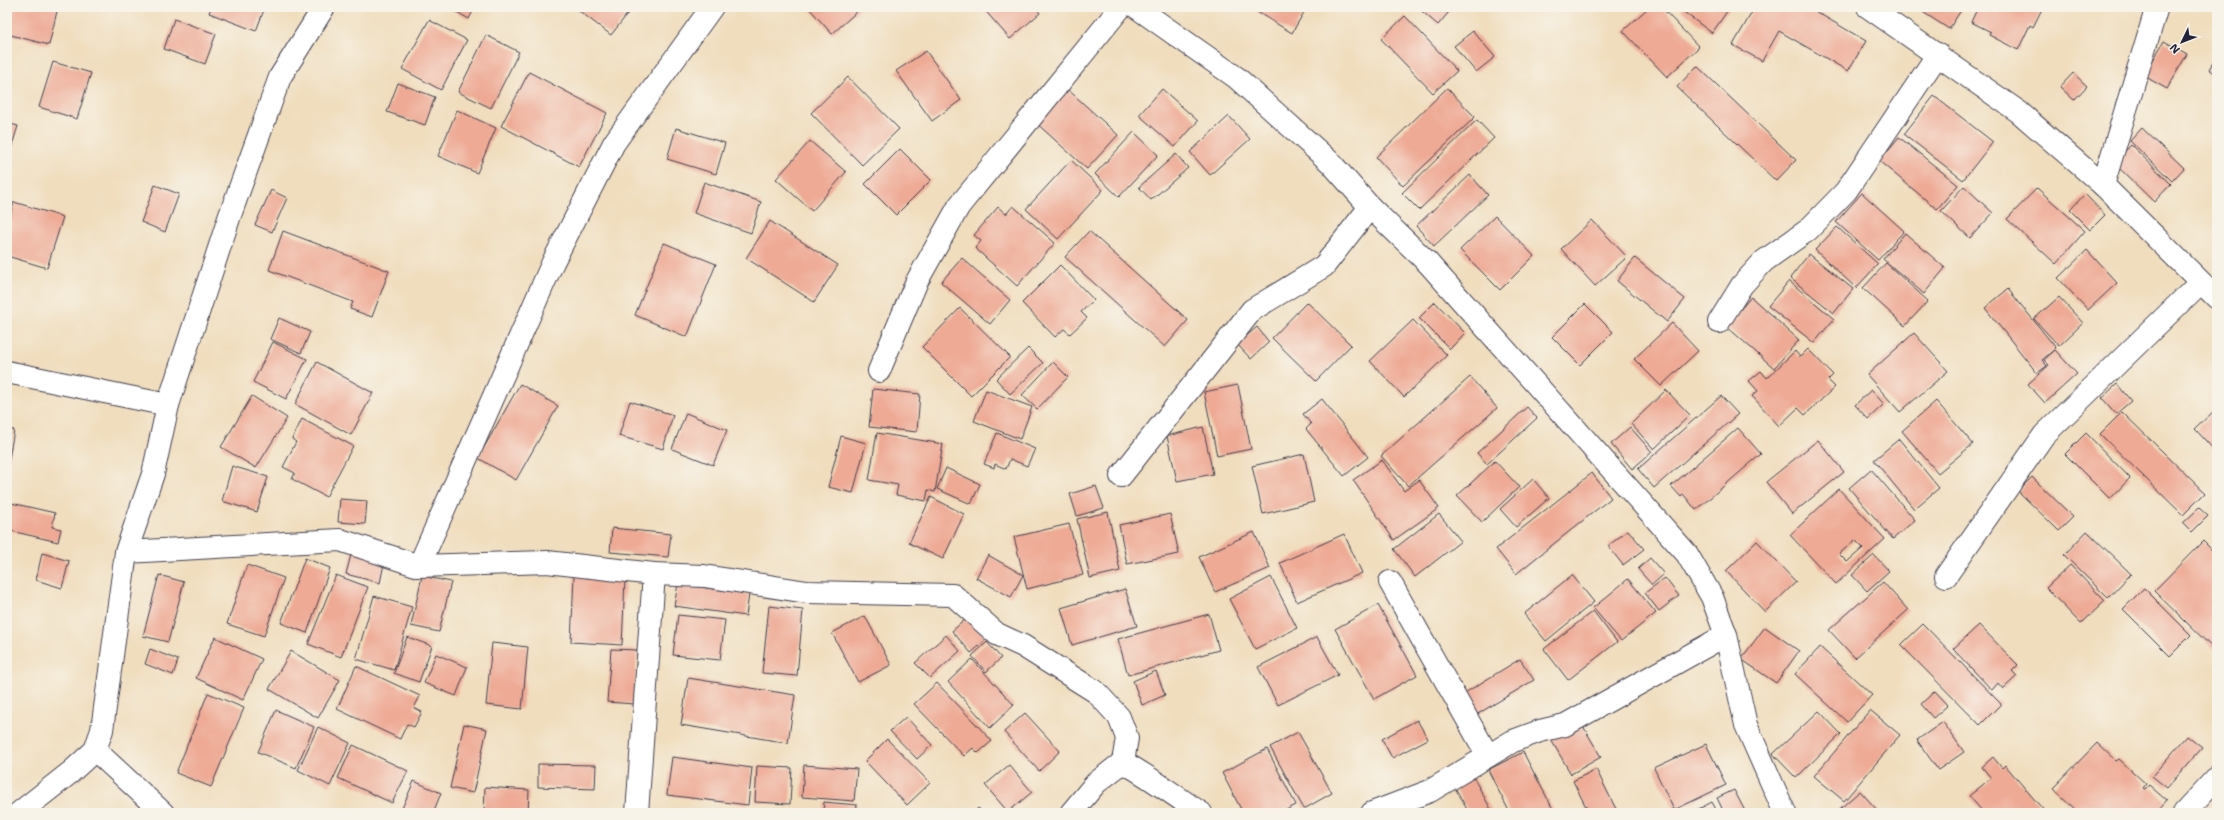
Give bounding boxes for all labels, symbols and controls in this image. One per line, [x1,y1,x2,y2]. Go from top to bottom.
north arrow [2162,22,2202,62]
text: N [2166,40,2184,57]

